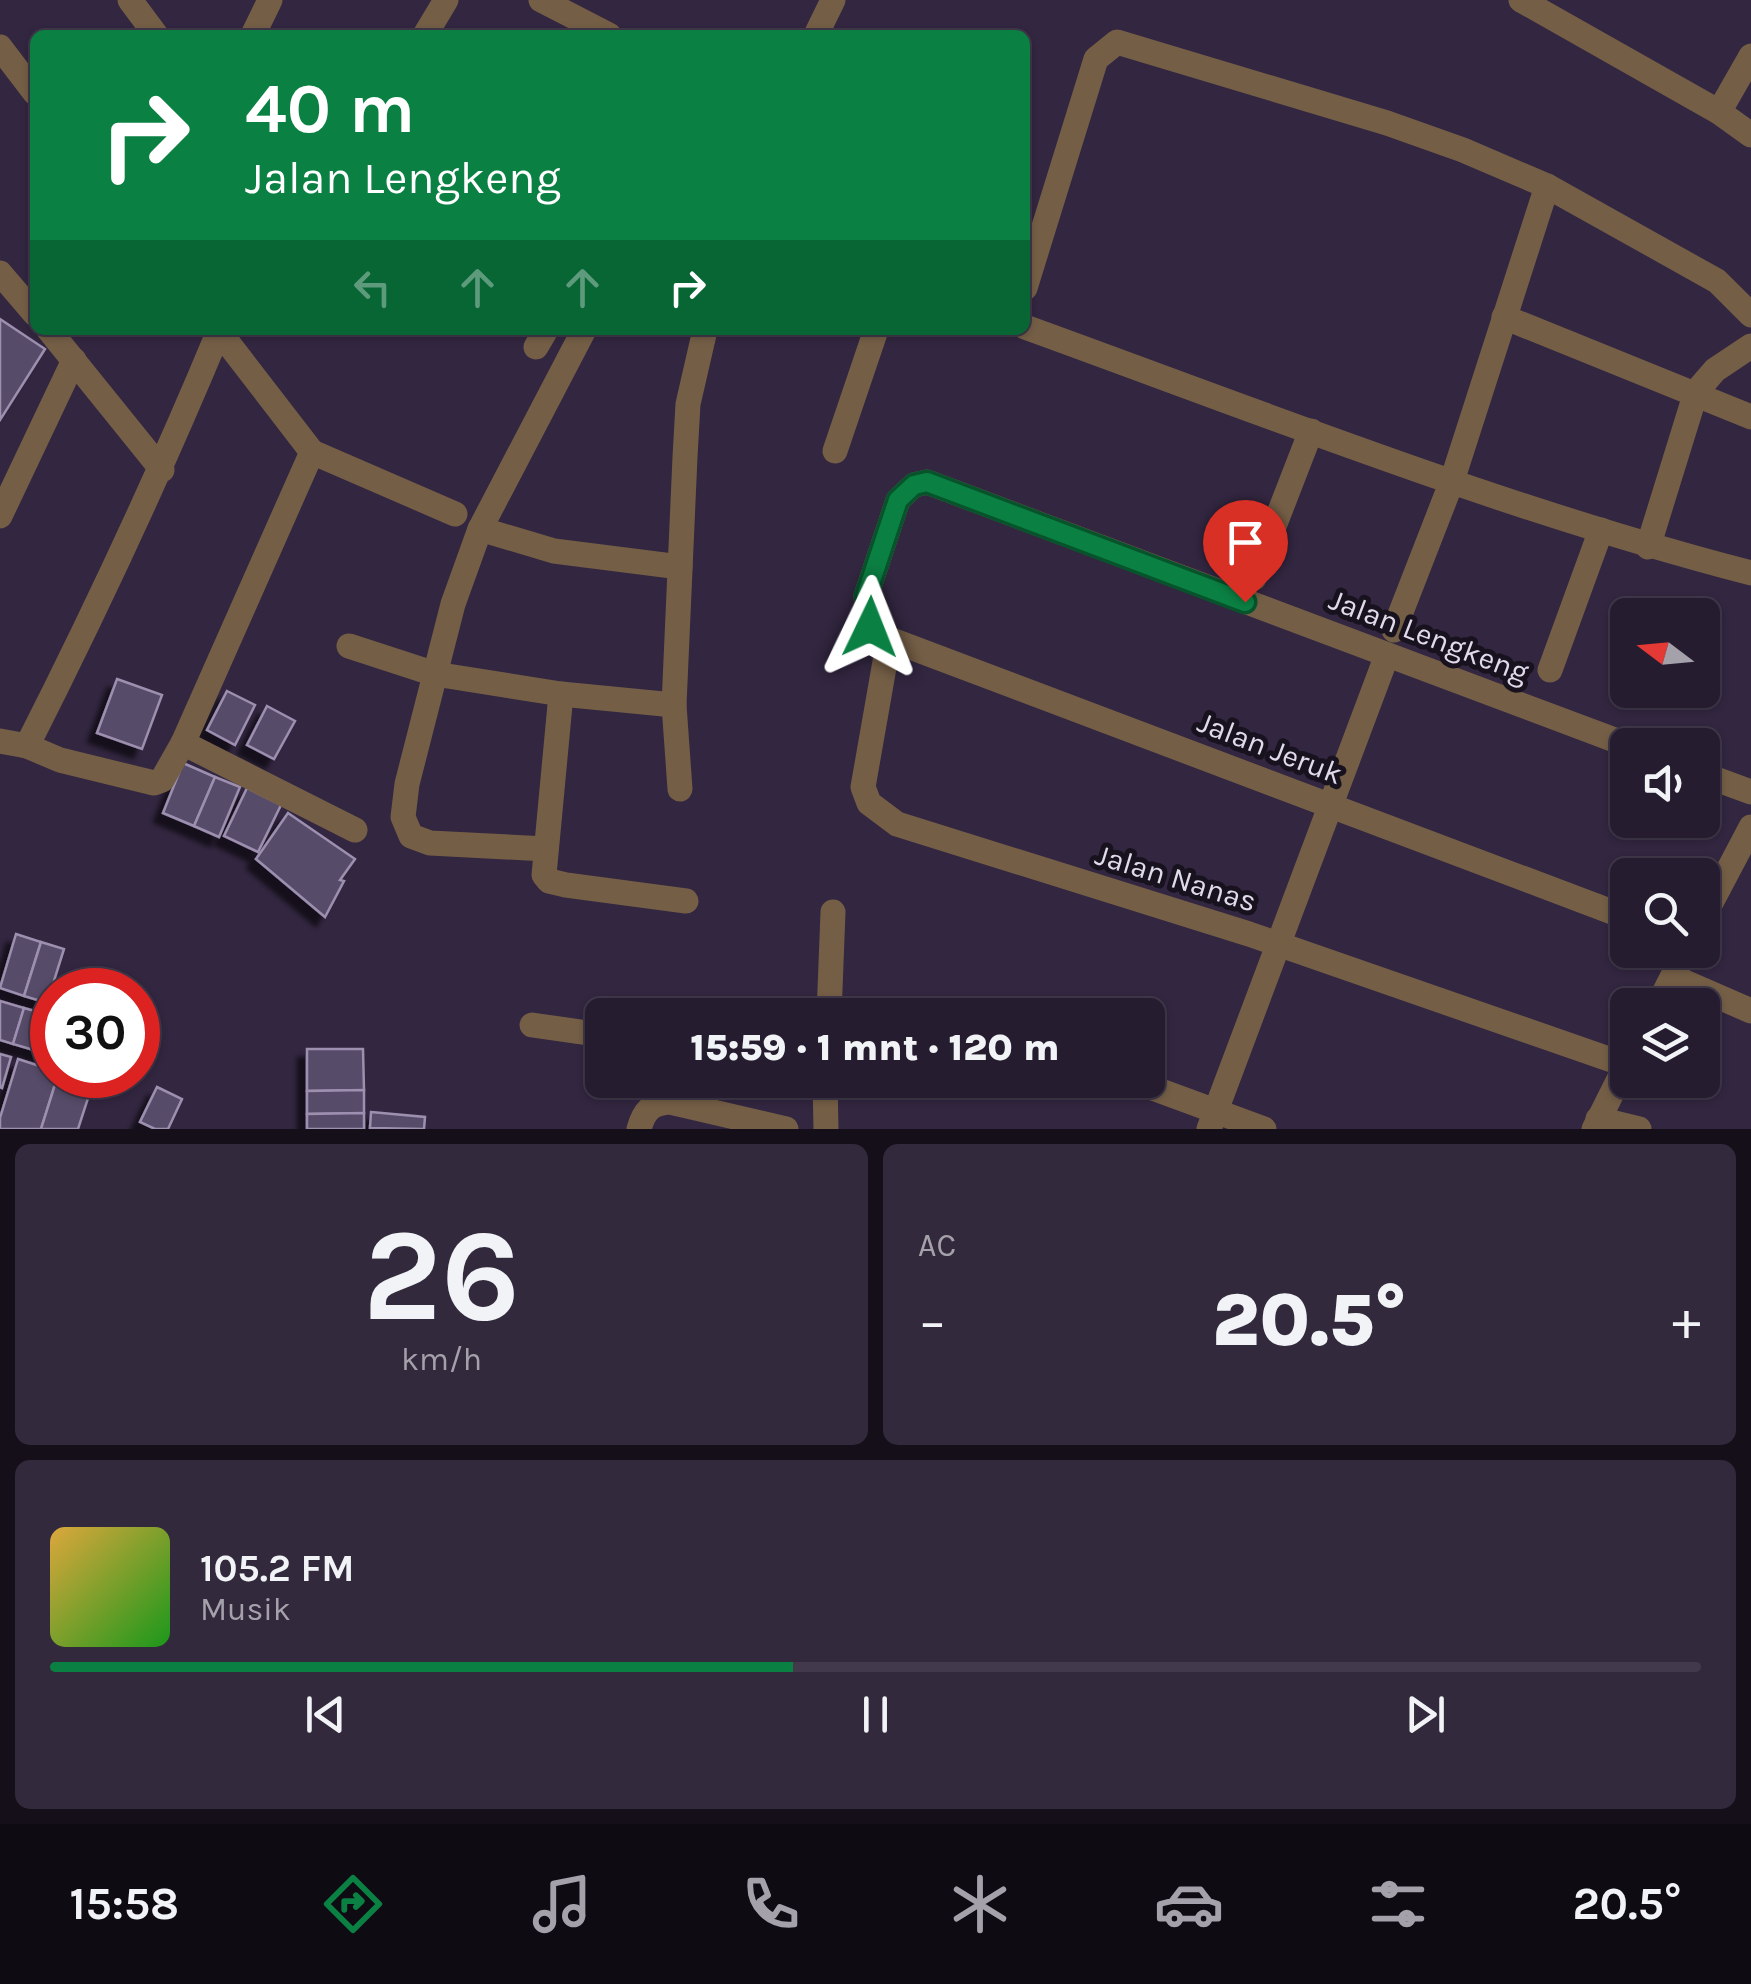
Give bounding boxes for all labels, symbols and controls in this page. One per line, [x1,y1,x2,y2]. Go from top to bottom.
text: 40 m [245,68,415,150]
icon: right [80,70,210,200]
text: Jalan Lengkeng [245,152,561,204]
icon: left [345,260,400,315]
icon: ahead [450,260,505,315]
icon: ahead [555,260,610,315]
icon: right [660,260,715,315]
pin [1203,500,1288,603]
icon: arrive [1218,515,1273,570]
position arrow [818,575,922,679]
street label: Jalan Lengkeng [1324,581,1534,691]
north arrow [1610,598,1720,708]
map controls [1610,598,1720,1098]
street label: Jalan Jeruk [1193,704,1347,792]
button: sound [1610,728,1720,838]
street label: Jalan Nanas [1091,836,1261,920]
button: search [1610,858,1720,968]
speed limit sign: 30 [30,968,160,1098]
button: layers [1610,988,1720,1098]
text: 15:59 · 1 mnt · 120 m [690,1025,1060,1070]
text: 26 [363,1200,520,1352]
text: AC [918,1227,956,1264]
text: 20.5° [1212,1276,1407,1364]
text: − [918,1289,947,1353]
text: + [1672,1289,1701,1353]
text: km/h [401,1341,482,1378]
text: 105.2 FM [200,1546,354,1591]
text: Musik [200,1591,291,1628]
icon: previous [298,1687,353,1742]
icon: pause [848,1687,903,1742]
icon: next [1398,1687,1453,1742]
icon: directions [318,1869,388,1939]
icon: music [527,1869,597,1939]
icon: phone [736,1869,806,1939]
icon: climate [945,1869,1015,1939]
icon: car [1154,1869,1224,1939]
icon: filters [1363,1869,1433,1939]
text: 15:58 [70,1878,179,1930]
text: 20.5° [1572,1878,1681,1930]

